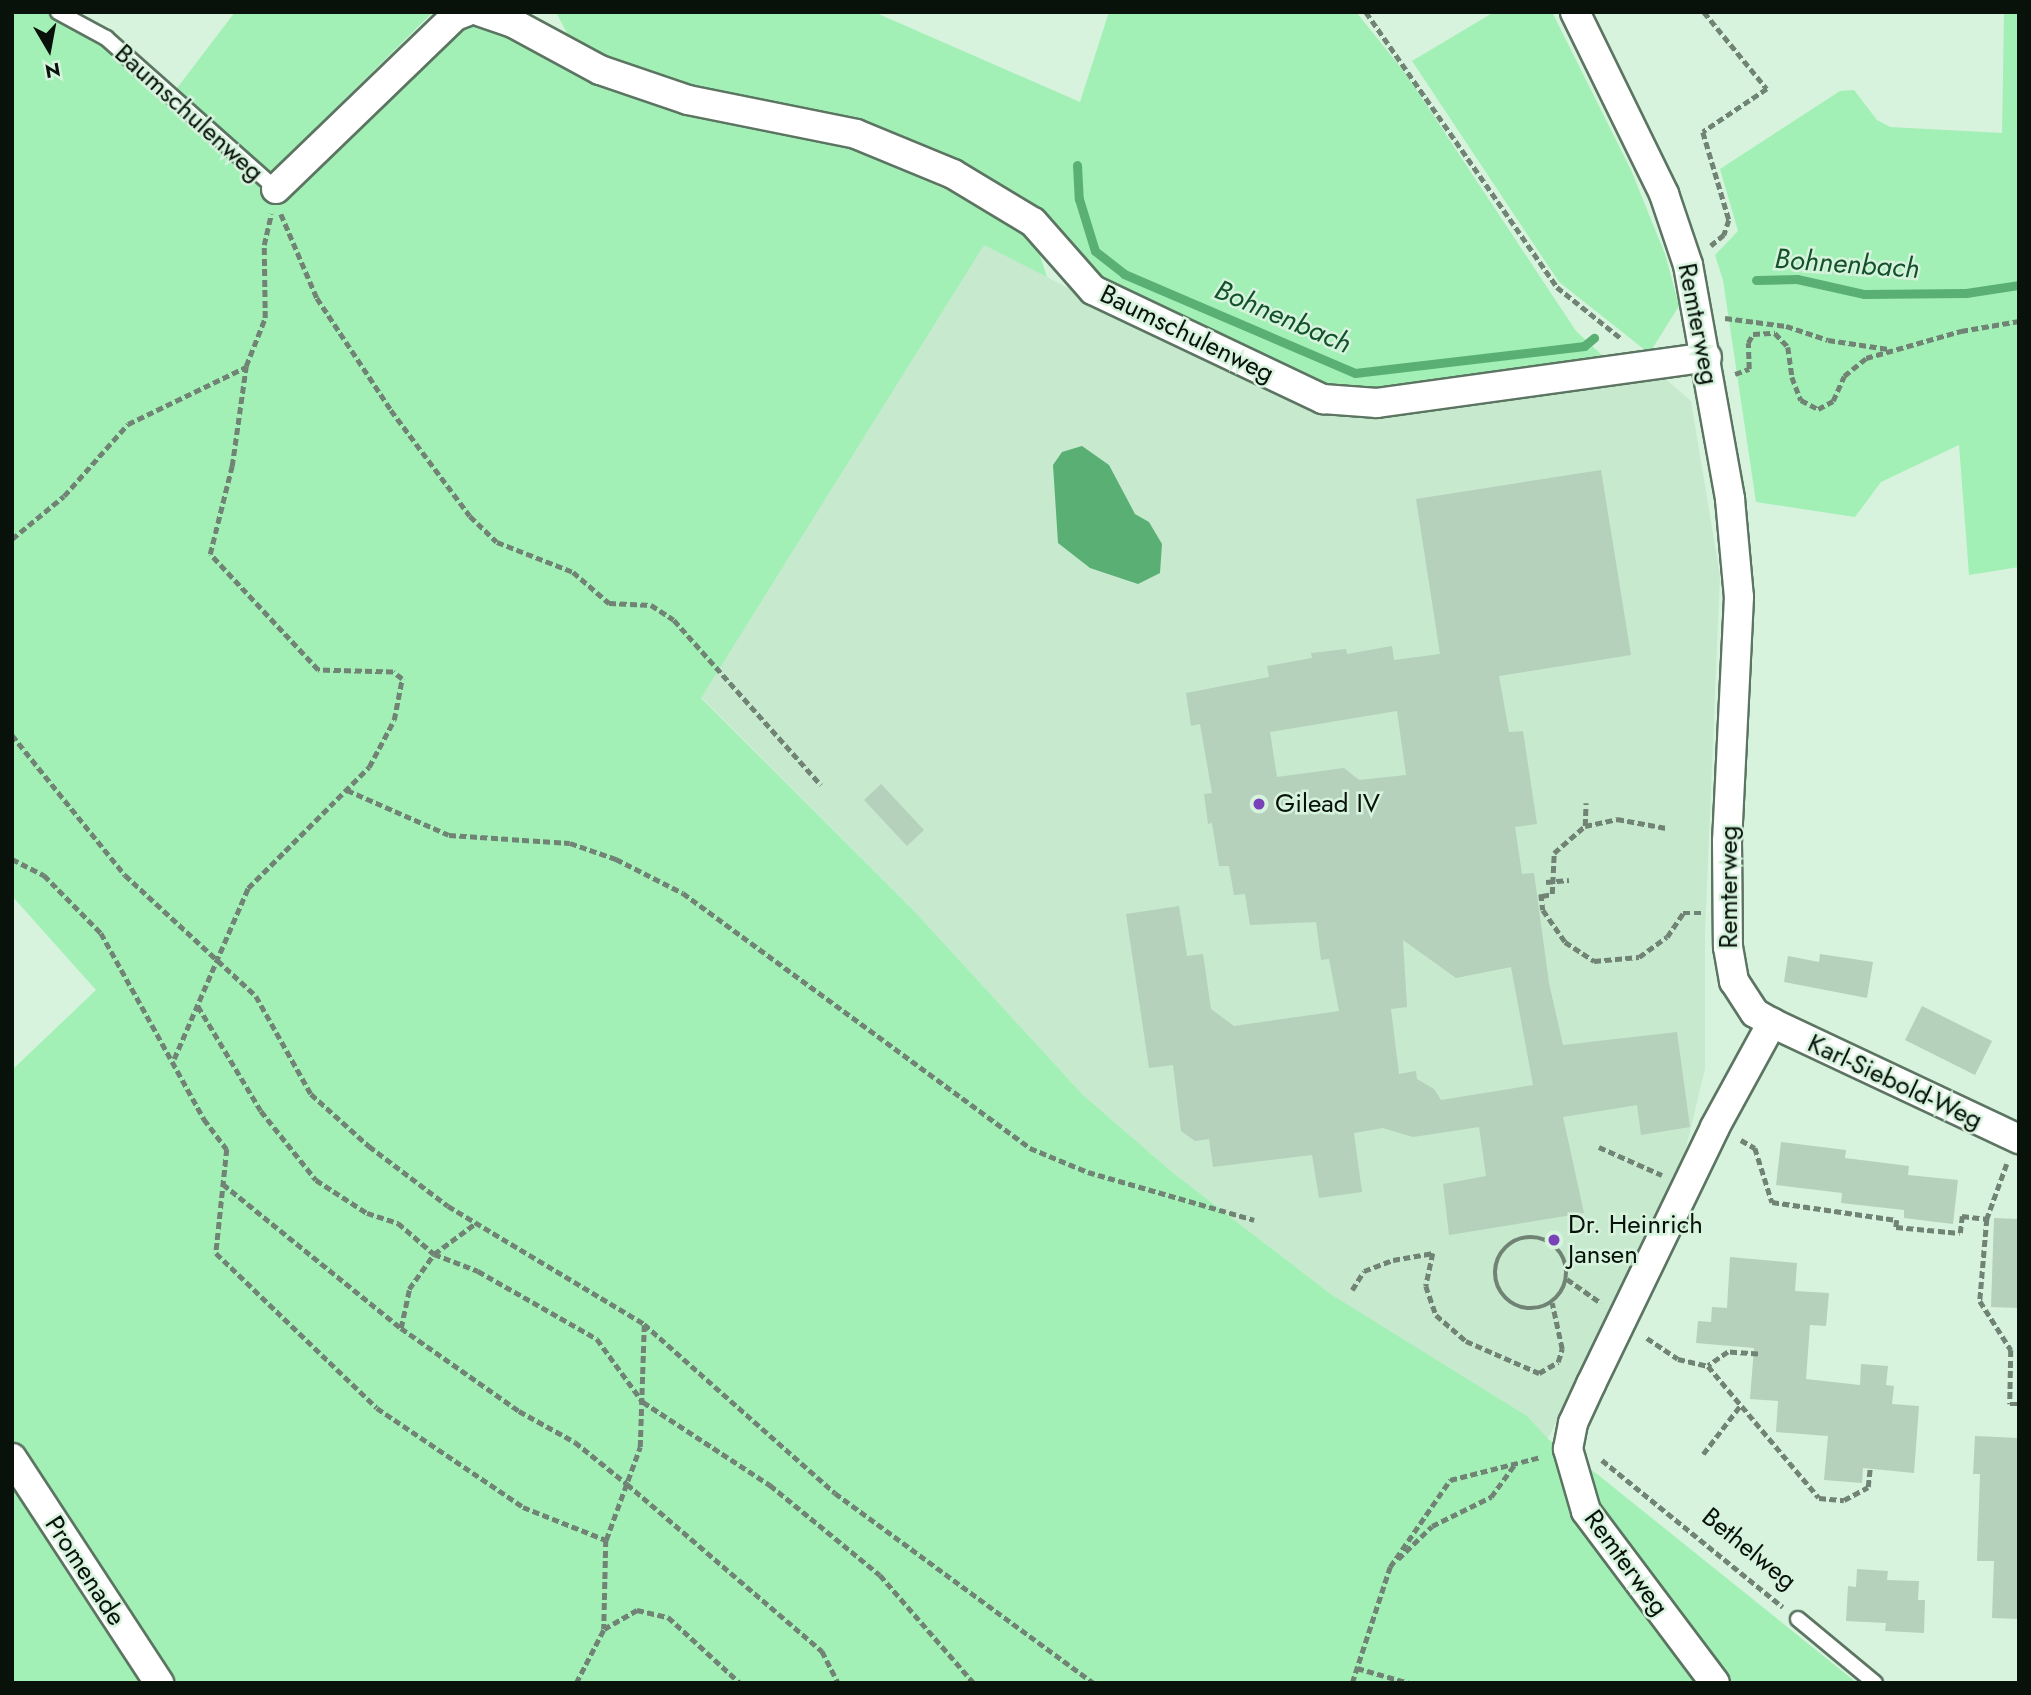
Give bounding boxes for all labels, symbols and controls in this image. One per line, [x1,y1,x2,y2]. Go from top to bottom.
north arrow [14,14,84,84]
street label: Baumschulenweg [108,38,270,188]
text: N [43,56,63,85]
water label: Bohnenbach [1774,242,1920,286]
street label: Remterweg [1671,261,1725,387]
water label: Bohnenbach [1210,273,1356,361]
street label: Baumschulenweg [1095,278,1279,390]
place label: Gilead IV [1275,788,1380,820]
marker: Gilead IV [1249,794,1269,814]
street label: Remterweg [1713,825,1745,949]
street label: Karl-Siebold-Weg [1803,1028,1987,1136]
place label: Dr. Heinrich Jansen [1568,1209,1703,1270]
marker: Dr. Heinrich Jansen [1546,1232,1562,1248]
street label: Bethelweg [1695,1501,1803,1597]
street label: Remterweg [1577,1504,1675,1622]
street label: Promenade [38,1510,132,1632]

